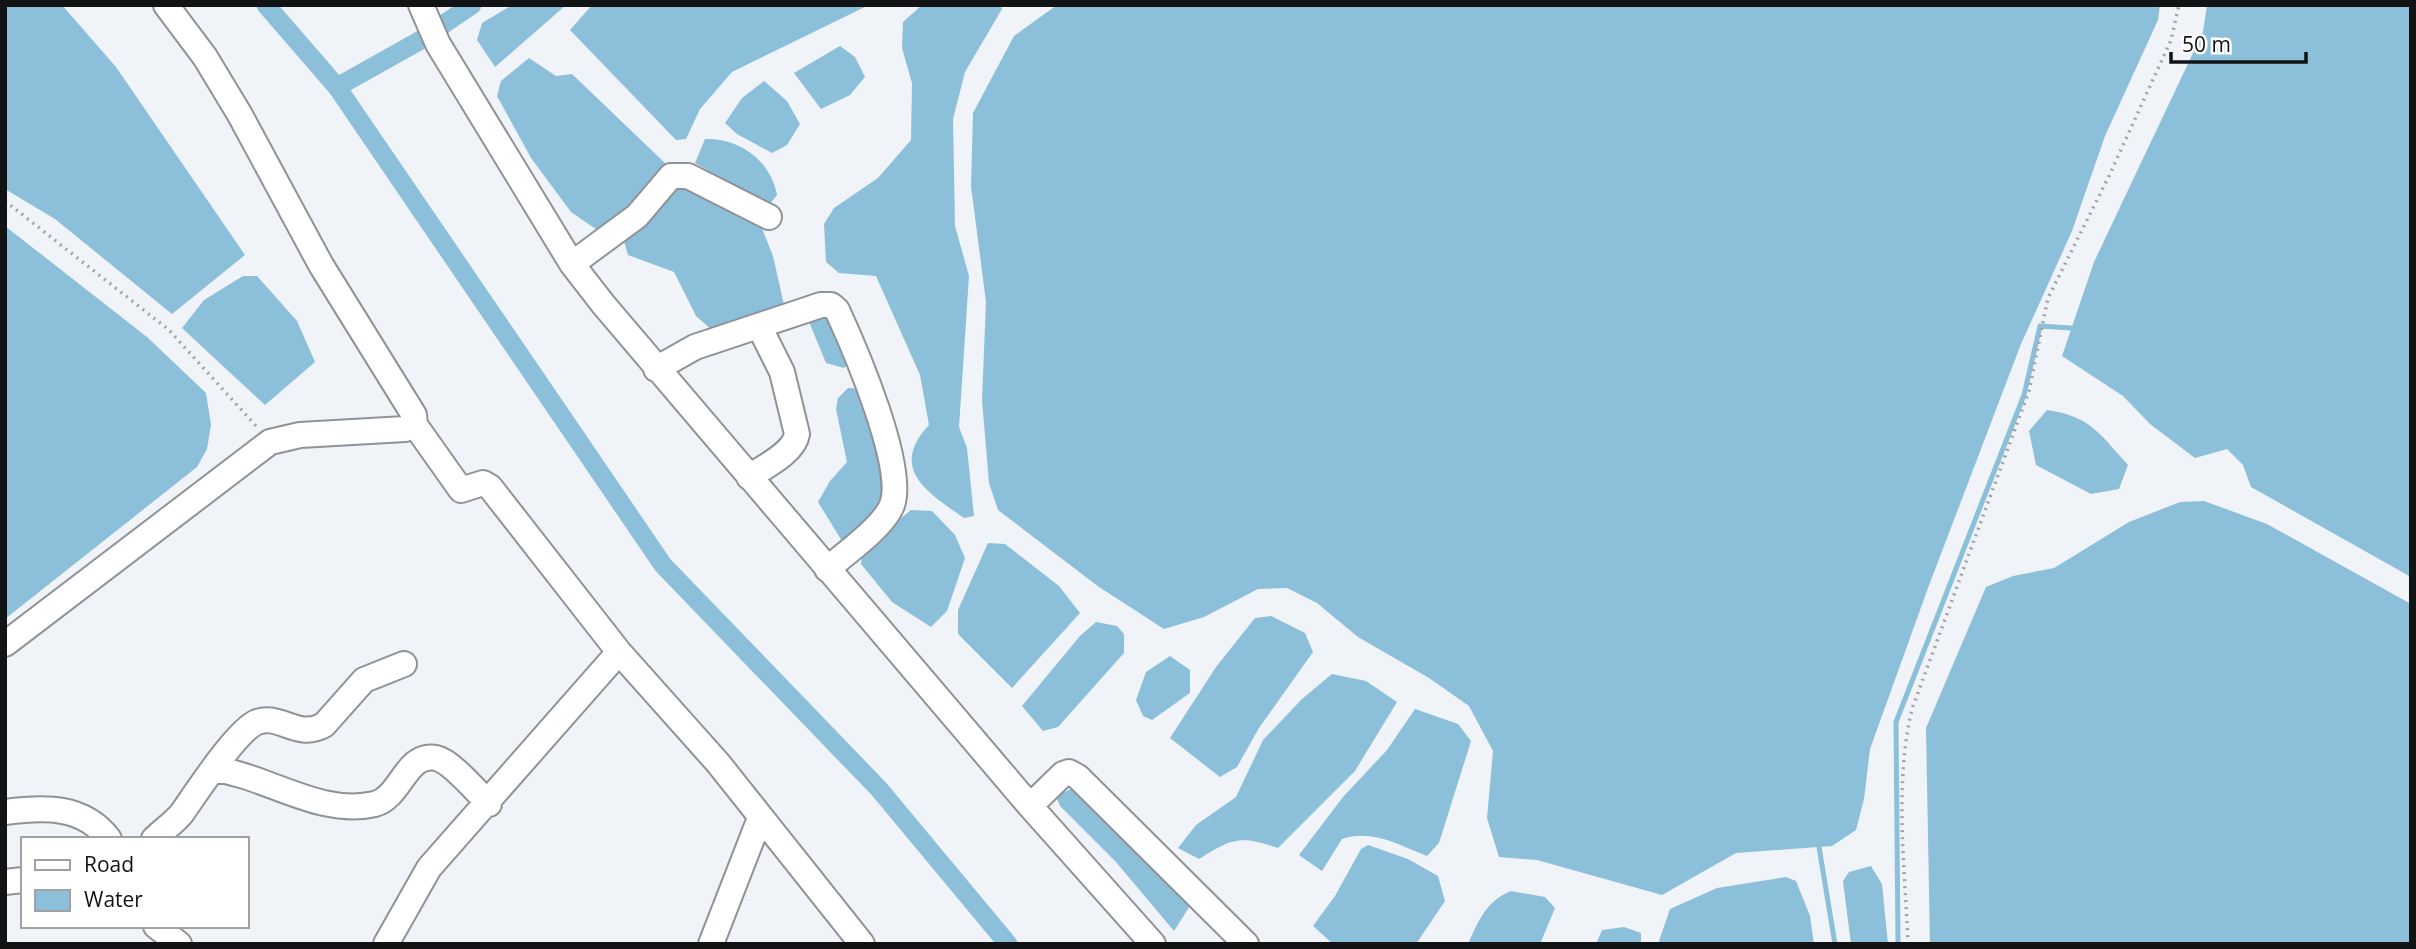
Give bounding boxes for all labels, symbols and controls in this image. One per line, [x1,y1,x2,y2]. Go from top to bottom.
scale bar [2171,21,2306,65]
text: 50 m [2182,30,2231,58]
legend [21,837,248,928]
text: Road [84,850,134,878]
text: Water [84,885,143,913]

